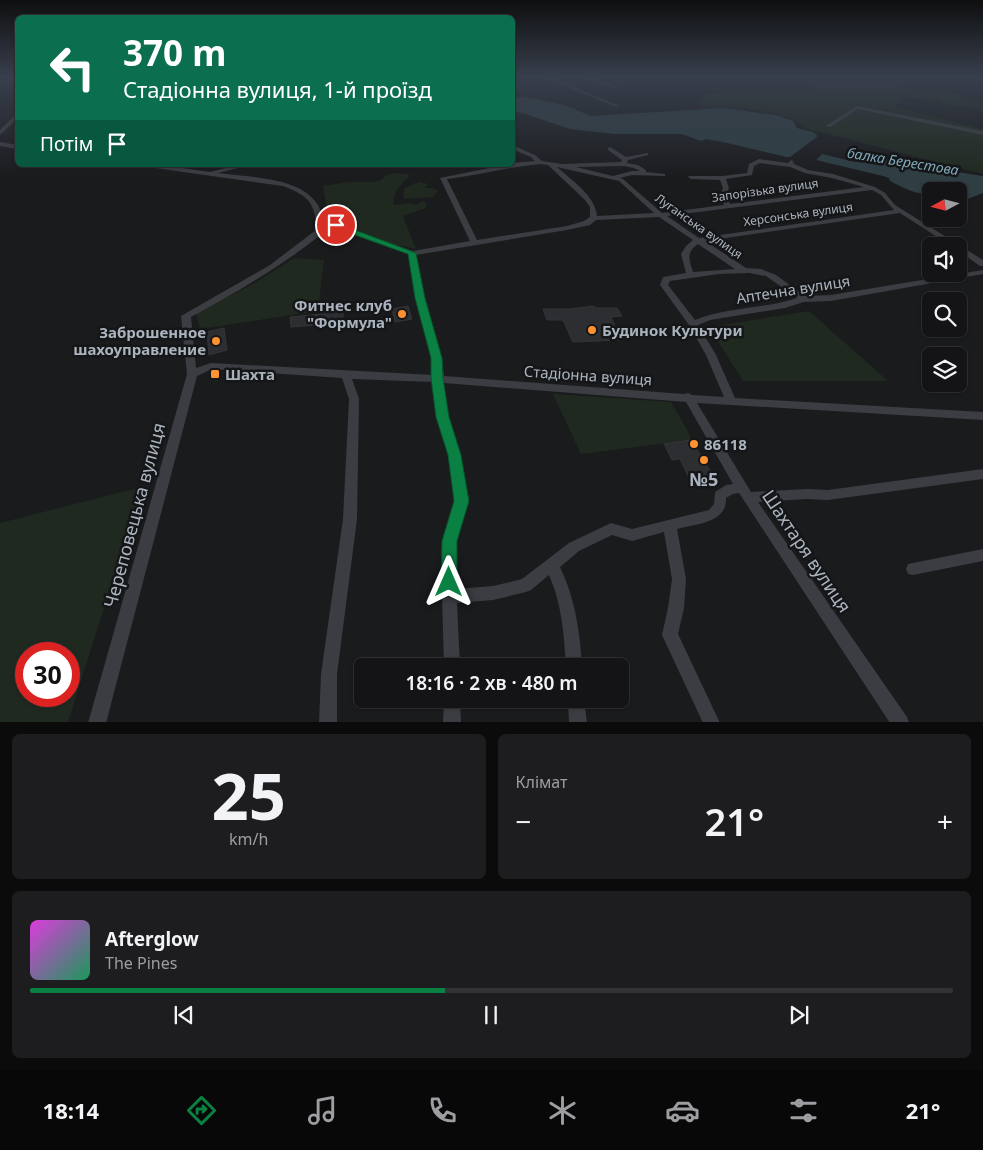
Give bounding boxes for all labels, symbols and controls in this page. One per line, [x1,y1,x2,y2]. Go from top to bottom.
text: 370 m [123,29,226,76]
icon: left [40,35,105,100]
text: Стадіонна вулиця, 1-й проїзд [123,74,432,104]
icon: arrive [103,130,131,158]
text: Потім [40,131,93,157]
water label: балка Берестова [846,143,960,179]
street label: Запорізька вулиця [711,174,819,206]
north arrow [922,182,968,228]
map controls [922,182,967,392]
street label: Луганська вулиця [652,189,746,263]
street label: Херсонська вулиця [742,198,854,230]
pin [315,204,357,246]
icon: arrive [322,211,350,239]
button: sound [922,237,967,282]
street label: Аптечна вулиця [735,270,851,308]
button: search [922,292,967,337]
place label: Фитнес клуб "Формула" [294,295,392,332]
marker: Фитнес клуб "Формула" [396,308,408,320]
place label: Будинок Культури [602,320,743,340]
place label: Заброшенное шахоуправление [73,322,206,359]
marker: Будинок Культури [586,324,598,336]
marker: Заброшенное шахоуправление [210,335,222,347]
button: layers [922,347,967,392]
street label: Стадіонна вулиця [523,361,653,389]
place label: Шахта [225,364,275,384]
marker: Шахта [209,368,221,380]
street label: Череповецька вулиця [98,420,170,610]
place label: 86118 [704,434,747,454]
marker: 86118 [688,438,700,450]
marker: №5 [698,454,710,466]
place label: №5 [690,467,718,491]
street label: Шахтаря вулиця [757,485,857,617]
position arrow [422,555,474,607]
speed limit sign: 30 [15,642,80,707]
text: 18:16 · 2 хв · 480 m [405,670,578,696]
text: 25 [212,751,286,839]
text: Клімат [516,771,567,793]
text: 21° [704,795,764,847]
text: − [516,802,532,840]
text: + [937,802,953,840]
text: km/h [229,828,268,850]
text: Afterglow [105,926,199,952]
text: The Pines [105,952,177,974]
icon: previous [170,1001,198,1029]
icon: pause [477,1001,505,1029]
icon: next [785,1001,813,1029]
icon: directions [184,1093,219,1128]
icon: music [305,1093,340,1128]
icon: phone [425,1093,460,1128]
icon: climate [545,1093,580,1128]
icon: car [665,1093,700,1128]
icon: filters [786,1093,821,1128]
text: 18:14 [43,1095,99,1125]
text: 21° [906,1095,940,1125]

